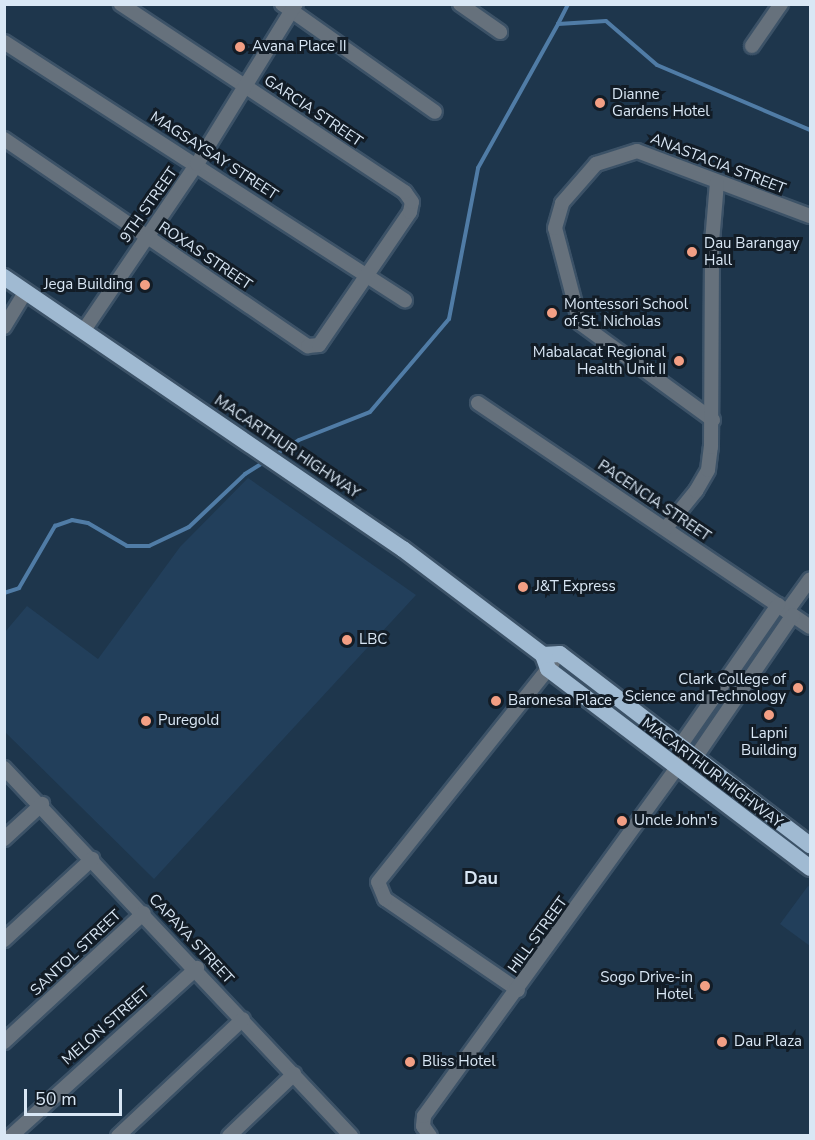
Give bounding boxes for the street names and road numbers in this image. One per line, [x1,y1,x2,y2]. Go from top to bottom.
street label: GARCIA STREET [260,71,366,151]
street label: MAGSAYSAY STREET [147,108,281,204]
street label: ANASTACIA STREET [648,130,788,198]
street label: 9TH STREET [116,164,182,246]
street label: ROXAS STREET [155,218,255,294]
street label: MACARTHUR HIGHWAY [211,392,363,502]
street label: PACENCIA STREET [594,457,714,545]
street label: MACARTHUR HIGHWAY [638,714,786,832]
street label: CAPAYA STREET [145,890,237,988]
street label: HILL STREET [504,893,572,977]
street label: SANTOL STREET [27,906,125,1000]
street label: MELON STREET [59,983,153,1069]

